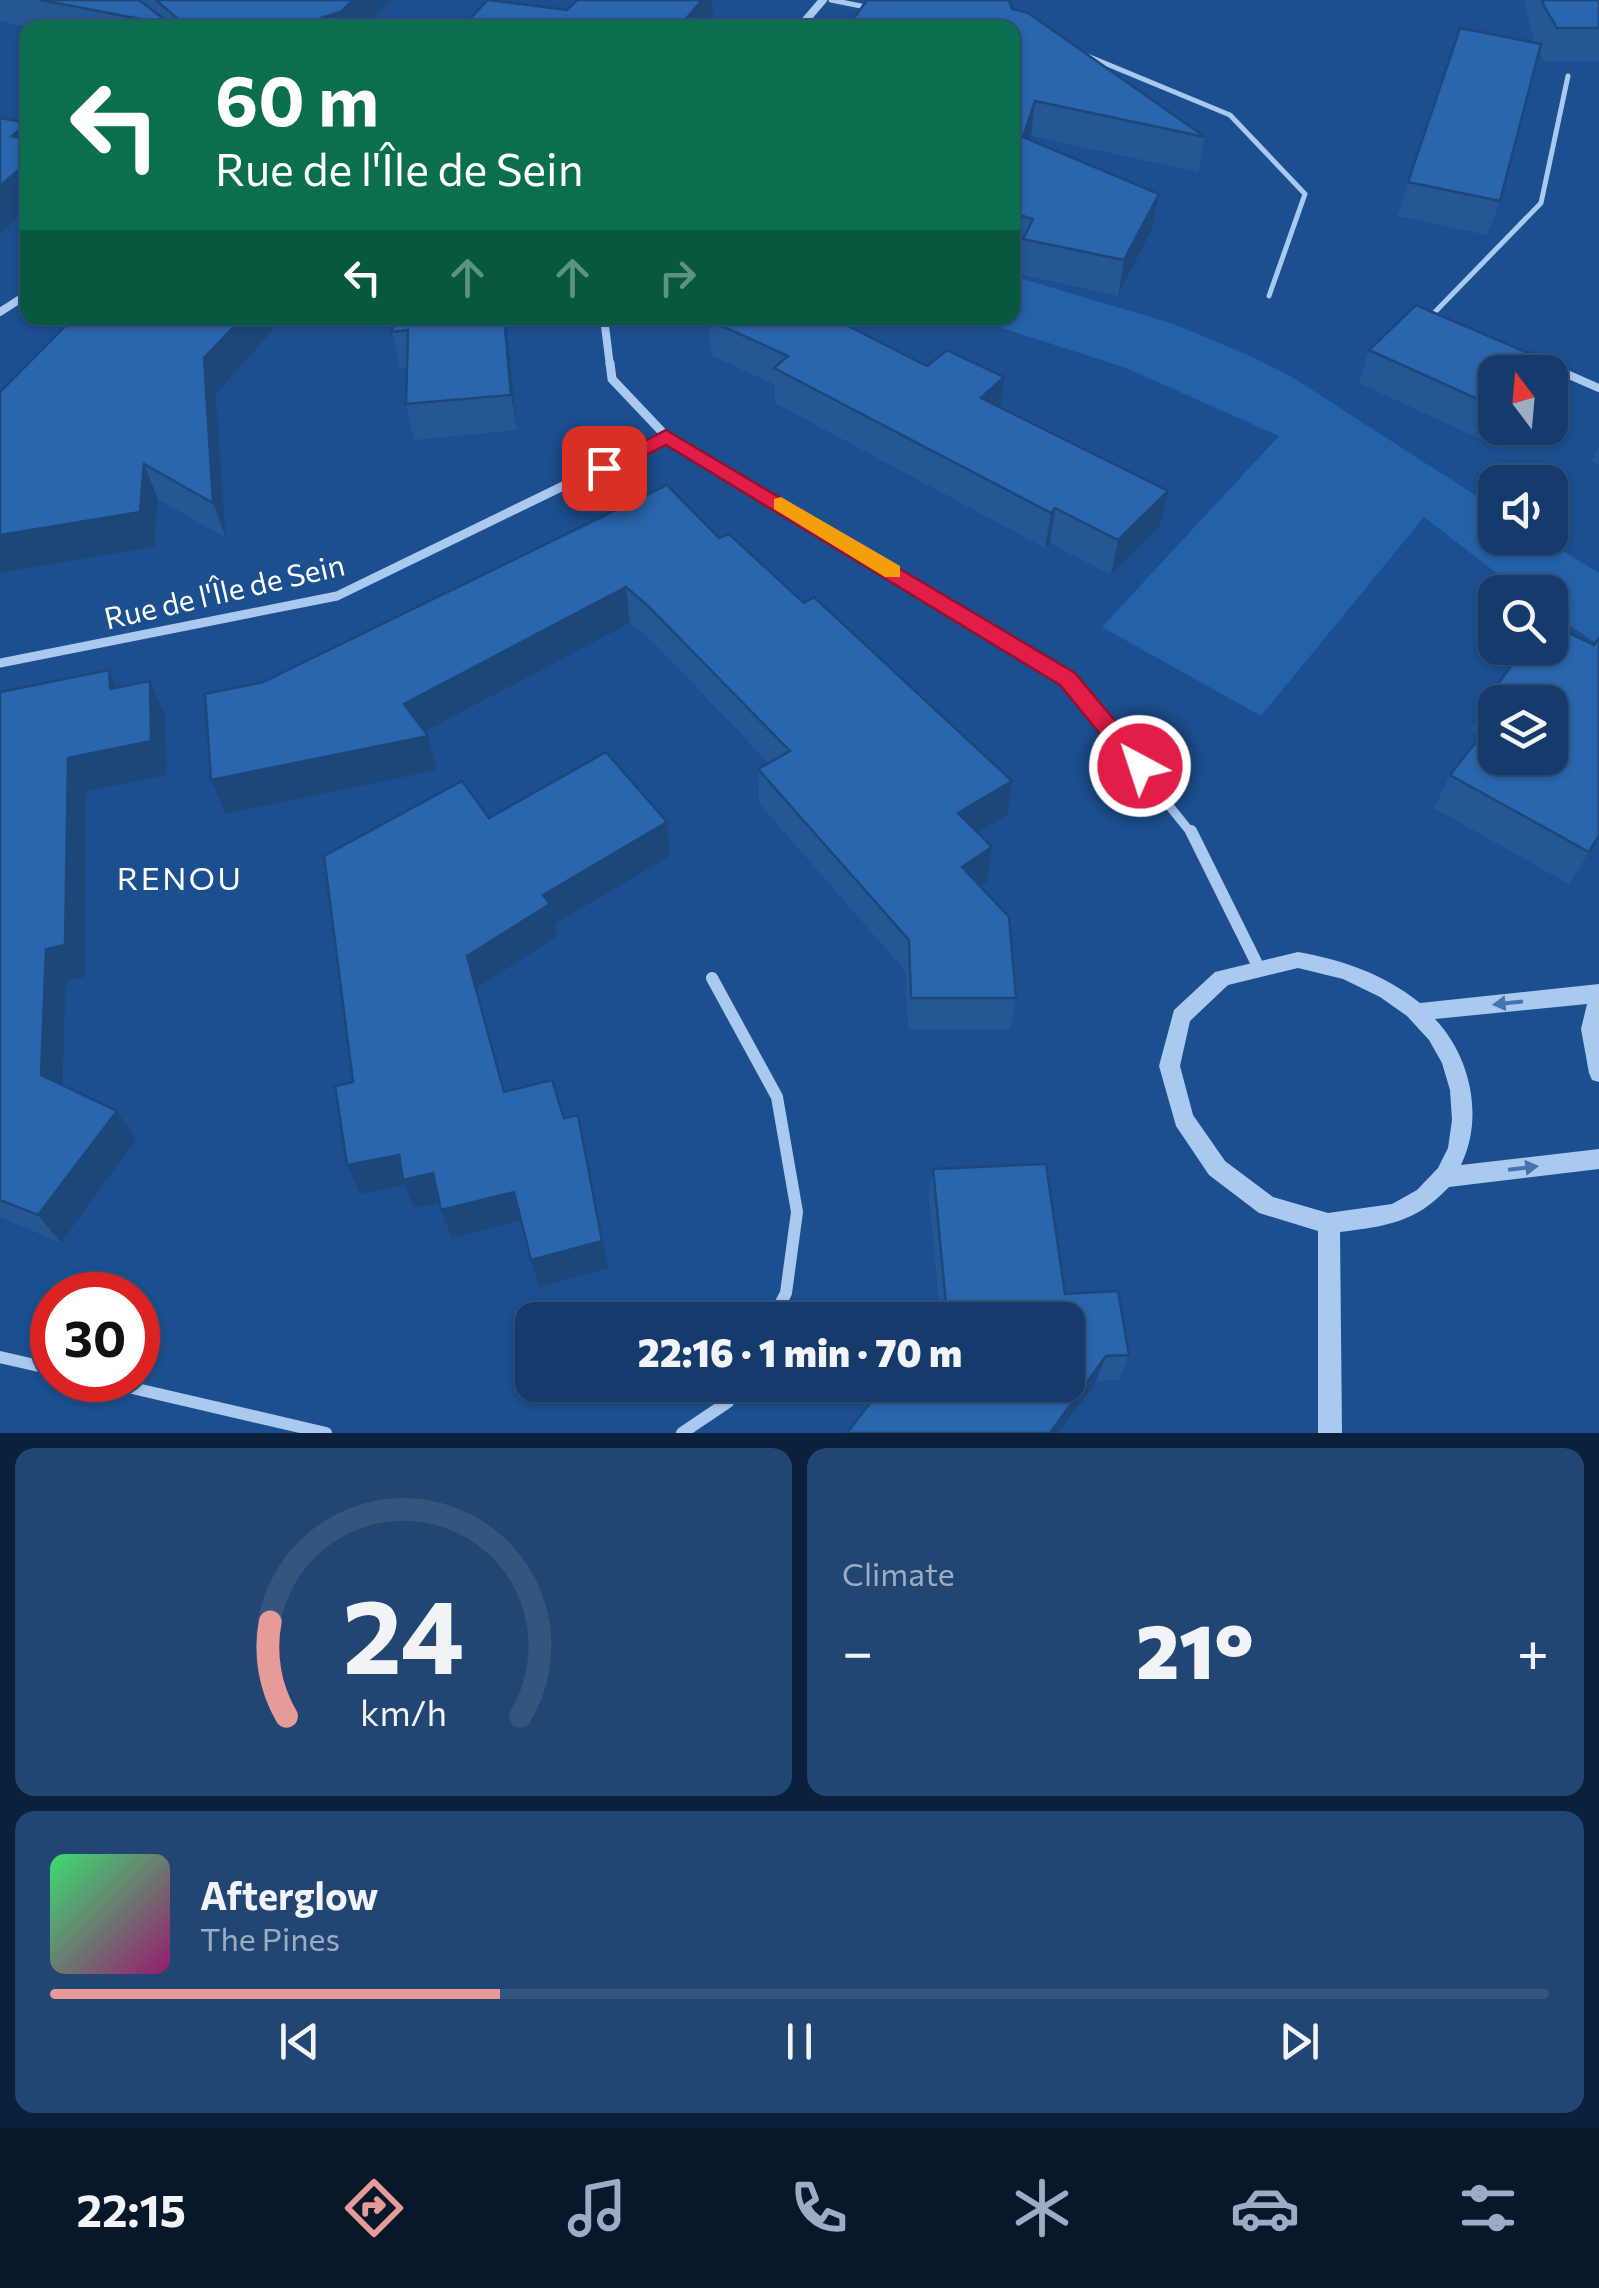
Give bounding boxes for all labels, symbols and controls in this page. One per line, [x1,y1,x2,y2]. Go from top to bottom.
text: 60 m [215,55,379,140]
icon: left [50,60,180,190]
text: Rue de l'Île de Sein [215,140,583,195]
icon: left [335,250,390,305]
icon: ahead [440,250,495,305]
icon: ahead [545,250,600,305]
icon: right [650,250,705,305]
north arrow [1478,355,1568,445]
map controls [1478,355,1568,775]
pin [562,426,647,511]
icon: arrive [577,441,632,496]
button: sound [1478,465,1568,555]
street label: Rue de l'Île de Sein [100,544,348,636]
button: search [1478,575,1568,665]
button: layers [1478,685,1568,775]
position arrow [1088,714,1192,818]
district label: RENOU [117,857,243,897]
one-way arrow [1491,995,1523,1011]
one-way arrow [1507,1160,1539,1176]
speed limit sign: 30 [30,1272,160,1402]
text: 22:16 · 1 min · 70 m [638,1328,962,1375]
text: Climate [842,1553,955,1593]
text: 24 [343,1568,464,1695]
text: 21° [1136,1603,1254,1694]
text: − [842,1616,873,1683]
text: + [1517,1616,1549,1683]
text: km/h [360,1690,447,1733]
text: Afterglow [200,1871,378,1918]
text: The Pines [200,1918,340,1958]
icon: previous [272,2014,327,2069]
icon: pause [772,2014,827,2069]
icon: next [1272,2014,1327,2069]
icon: directions [339,2173,409,2243]
icon: music [562,2173,632,2243]
icon: phone [784,2173,854,2243]
icon: climate [1007,2173,1077,2243]
icon: car [1230,2173,1300,2243]
icon: filters [1453,2173,1523,2243]
text: 22:15 [76,2181,186,2236]

